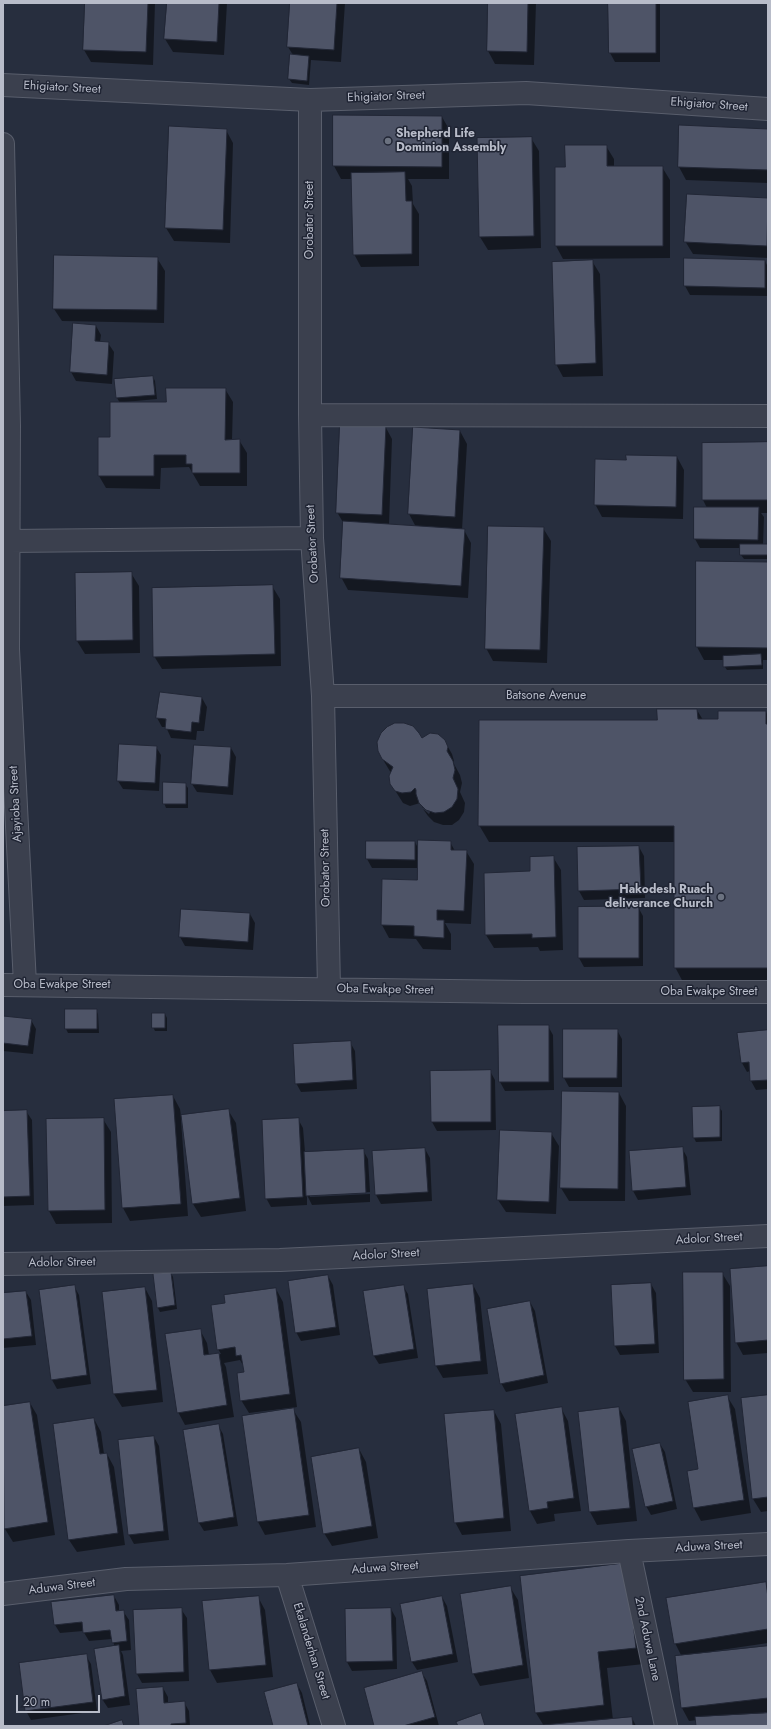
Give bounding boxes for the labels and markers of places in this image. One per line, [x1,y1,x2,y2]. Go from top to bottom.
place label: Shepherd Life Dominion Assembly [396,127,506,155]
marker: Shepherd Life Dominion Assembly [383,136,393,146]
place label: Hakodesh Ruach deliverance Church [605,883,713,911]
marker: Hakodesh Ruach deliverance Church [716,892,726,902]

